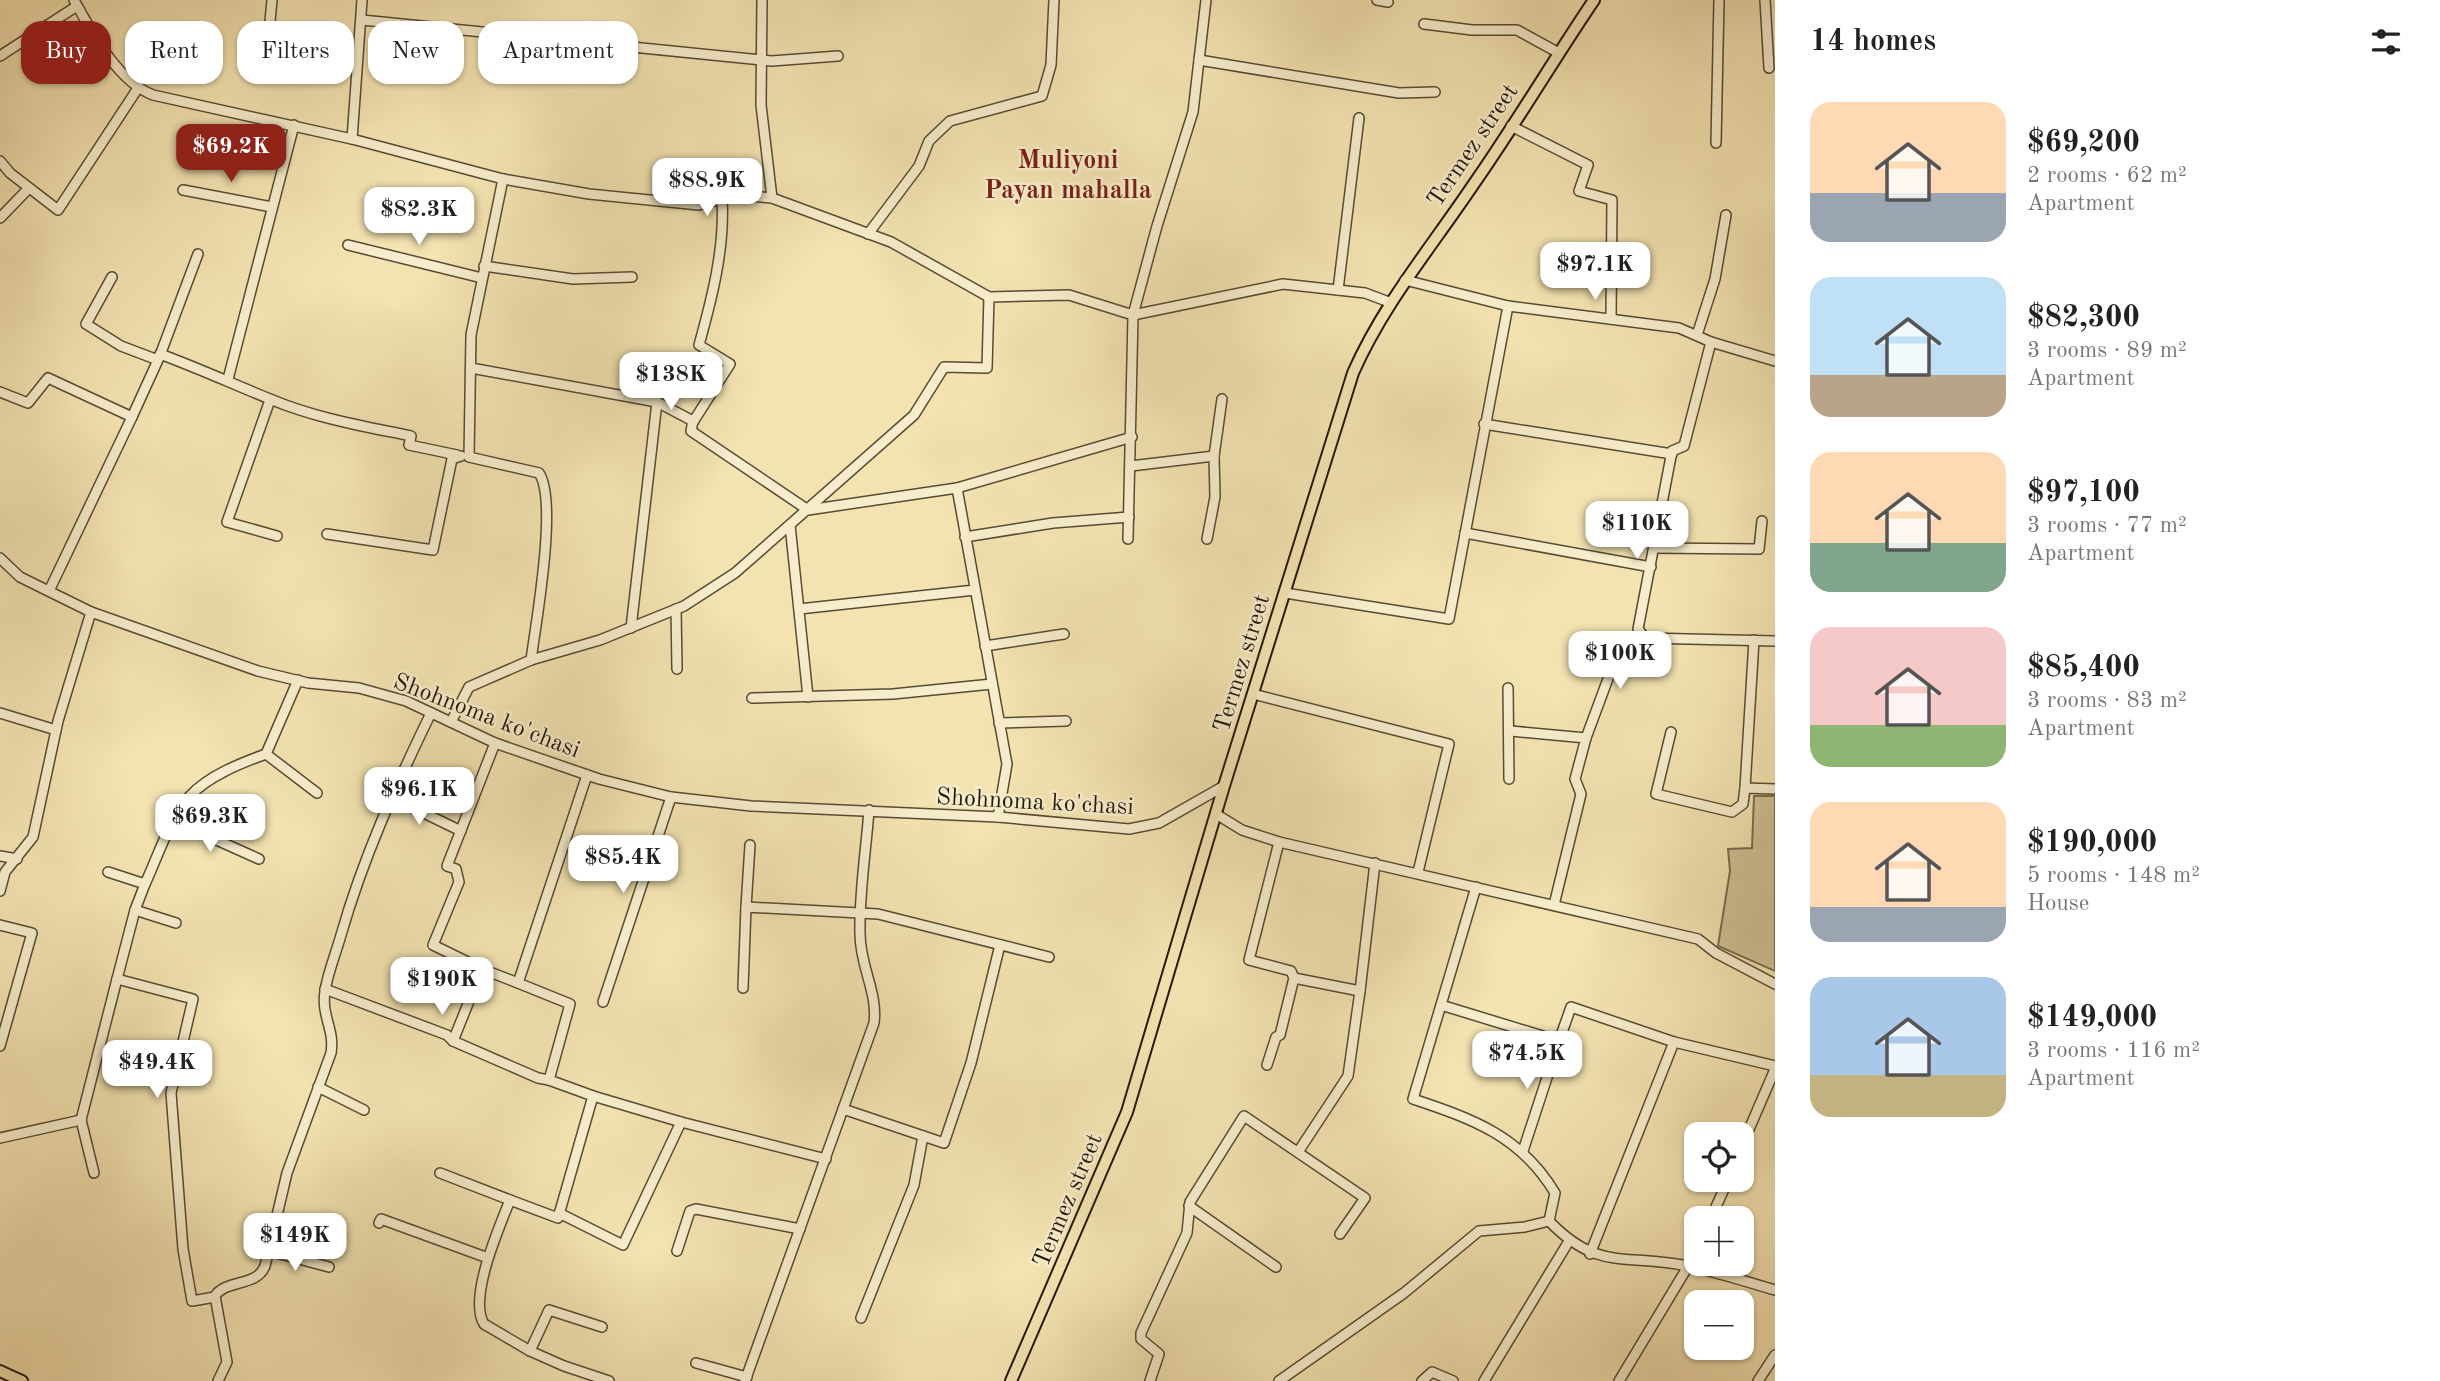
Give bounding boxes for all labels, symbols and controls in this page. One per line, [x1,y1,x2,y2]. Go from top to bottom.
chip: Buy [21,21,111,84]
chip: Rent [125,21,223,84]
chip: Filters [237,21,354,84]
chip: New [368,21,464,84]
chip: Apartment [478,21,638,84]
icon: filters [2367,23,2405,61]
text: 14 homes [1810,27,1936,57]
street label: Termez street [1424,80,1524,212]
pin: $69.2K [174,124,288,184]
text: $69,200 [2027,128,2140,158]
icon: home [1866,130,1950,214]
text: $69.2K [192,135,270,158]
district label: Muliyoni Payan mahalla [984,148,1152,204]
pin: $88.9K [650,158,764,218]
text: 2 rooms · 62 m² [2027,164,2187,187]
text: $88.9K [668,169,746,192]
pin: $82.3K [362,188,476,247]
text: Apartment [2027,192,2135,215]
text: $82.3K [380,198,458,221]
pin: $97.1K [1538,243,1652,302]
text: $97.1K [1556,253,1634,276]
text: $82,300 [2027,303,2140,333]
icon: home [1866,305,1950,389]
text: 3 rooms · 89 m² [2027,339,2187,362]
pin: $138K [622,352,720,412]
text: $138K [635,363,707,386]
text: Apartment [2027,367,2135,390]
text: $97,100 [2027,478,2140,508]
icon: home [1866,480,1950,564]
pin: $110K [1588,502,1686,561]
text: $110K [1601,512,1673,535]
text: 3 rooms · 77 m² [2027,514,2187,537]
text: Apartment [2027,542,2135,565]
street label: Termez street [1211,592,1275,735]
pin: $100K [1571,632,1669,691]
text: $100K [1584,642,1656,665]
text: $85,400 [2027,653,2140,683]
icon: home [1866,655,1950,739]
street label: Shohnoma ko'chasi [390,670,583,764]
text: 3 rooms · 83 m² [2027,689,2187,712]
text: Apartment [2027,717,2135,740]
pin: $96.1K [362,768,476,827]
text: $96.1K [380,778,458,801]
street label: Shohnoma ko'chasi [935,786,1134,820]
pin: $69.3K [153,794,267,854]
text: $69.3K [171,805,249,828]
text: $190,000 [2027,828,2157,858]
icon: home [1866,830,1950,914]
pin: $85.4K [566,836,680,895]
text: $85.4K [584,846,662,869]
text: 5 rooms · 148 m² [2027,864,2200,887]
text: House [2027,892,2089,915]
pin: $190K [393,958,491,1017]
text: $190K [406,968,478,991]
text: $149,000 [2027,1003,2157,1033]
icon: home [1866,1005,1950,1089]
pin: $74.5K [1470,1032,1584,1091]
text: 3 rooms · 116 m² [2027,1039,2200,1062]
pin: $49.4K [100,1040,214,1100]
text: $74.5K [1488,1042,1566,1065]
text: $49.4K [118,1051,196,1074]
text: Apartment [2027,1067,2135,1090]
map controls [1684,1122,1754,1360]
button: locate [1684,1122,1754,1192]
street label: Termez street [1030,1130,1108,1271]
button: + [1684,1206,1754,1276]
pin: $149K [246,1214,344,1273]
text: $149K [259,1224,331,1247]
button: − [1684,1290,1754,1360]

